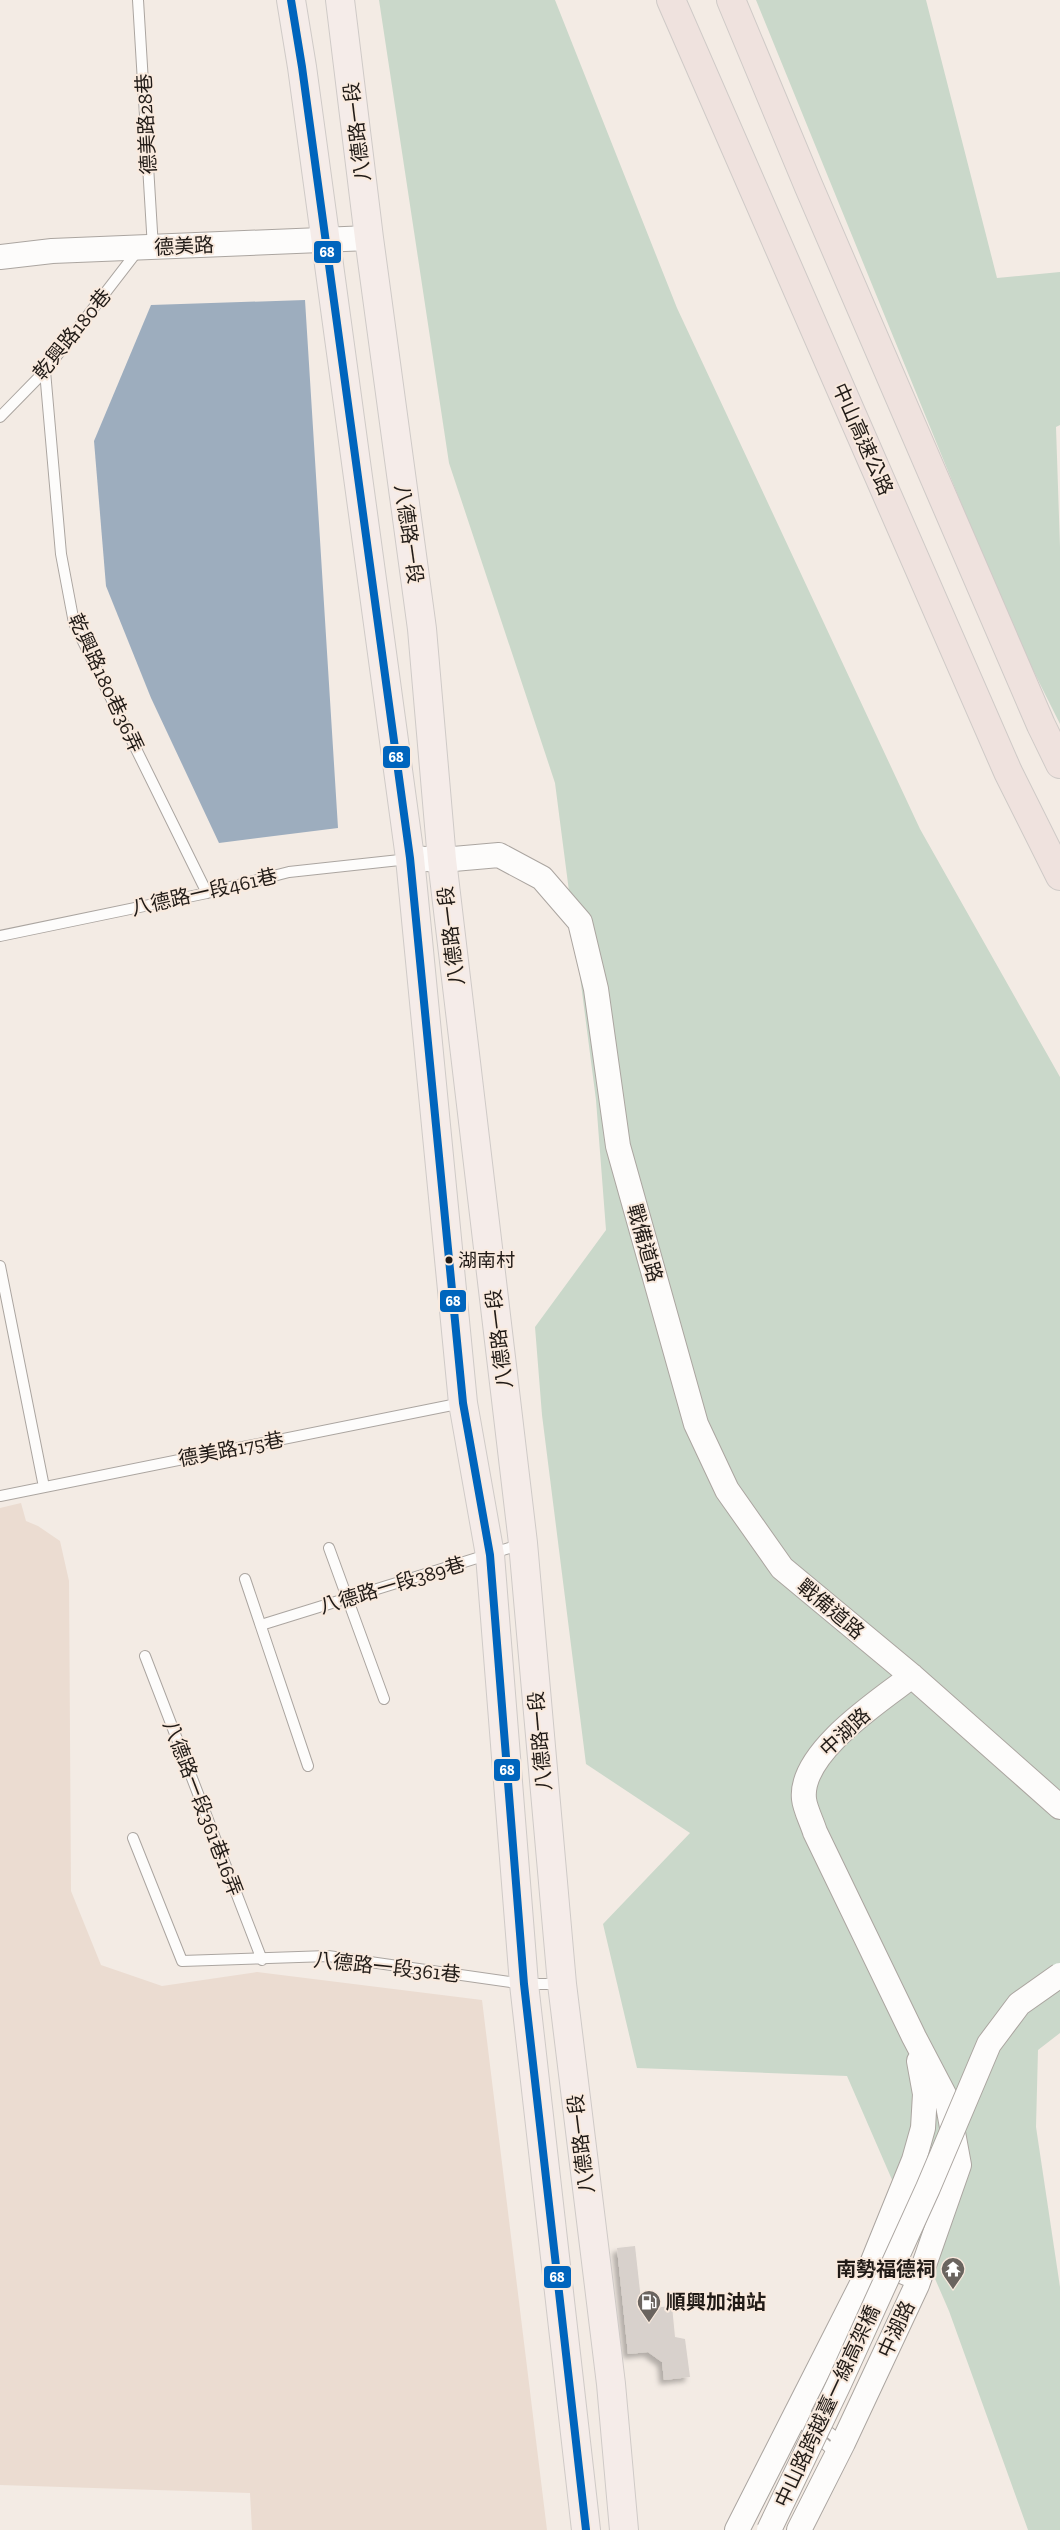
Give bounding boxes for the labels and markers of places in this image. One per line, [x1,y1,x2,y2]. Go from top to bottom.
place label: 湖南村 [458,1249,515,1272]
marker: 湖南村 [444,1255,454,1265]
temple icon: 南勢福德祠 [940,2256,966,2290]
place label: 南勢福德祠 [836,2257,936,2281]
fuel station icon: 順興加油站 [636,2289,662,2323]
place label: 順興加油站 [666,2290,766,2314]

